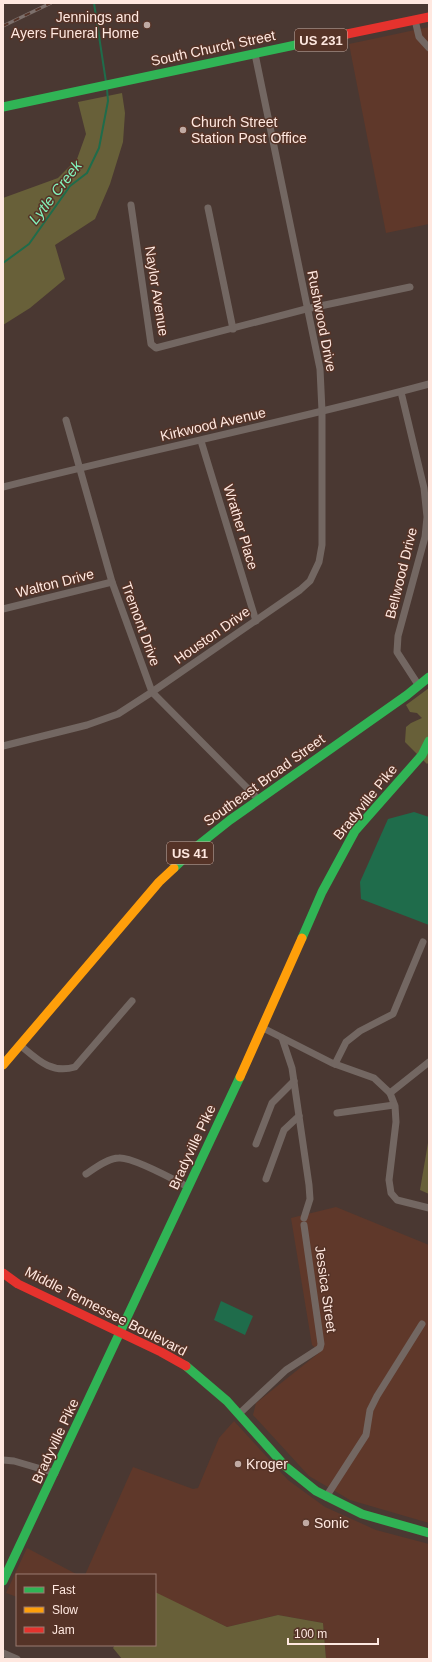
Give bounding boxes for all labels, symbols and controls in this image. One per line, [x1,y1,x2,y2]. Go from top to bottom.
place label: Jennings and Ayers Funeral Home [11,9,139,41]
marker: Jennings and Ayers Funeral Home [142,20,152,30]
street label: South Church Street [149,27,277,69]
road number: US 231 [295,29,347,51]
place label: Church Street Station Post Office [191,114,307,146]
marker: Church Street Station Post Office [178,125,188,135]
water label: Lytle Creek [25,156,86,227]
street label: Naylor Avenue [142,245,172,337]
street label: Rushwood Drive [304,269,340,373]
street label: Kirkwood Avenue [159,404,268,444]
street label: Wrather Place [220,482,262,572]
street label: Bellwood Drive [382,526,420,620]
street label: Walton Drive [14,566,96,600]
street label: Tremont Drive [118,580,164,668]
street label: Houston Drive [171,603,253,667]
street label: Southeast Broad Street [200,731,328,829]
street label: Bradyville Pike [330,761,400,843]
road number: US 41 [167,842,213,864]
street label: Bradyville Pike [165,1102,219,1192]
street label: Jessica Street [312,1244,340,1334]
street label: Middle Tennessee Boulevard [22,1263,190,1359]
street label: Bradyville Pike [28,1396,82,1486]
place label: Kroger [246,1456,288,1472]
marker: Kroger [233,1459,243,1469]
place label: Sonic [314,1515,349,1531]
marker: Sonic [301,1518,311,1528]
legend [16,1574,156,1646]
text: Fast [52,1583,76,1597]
text: Slow [52,1603,78,1617]
scale bar [288,1620,378,1646]
text: Jam [52,1623,75,1637]
text: 100 m [294,1627,327,1641]

